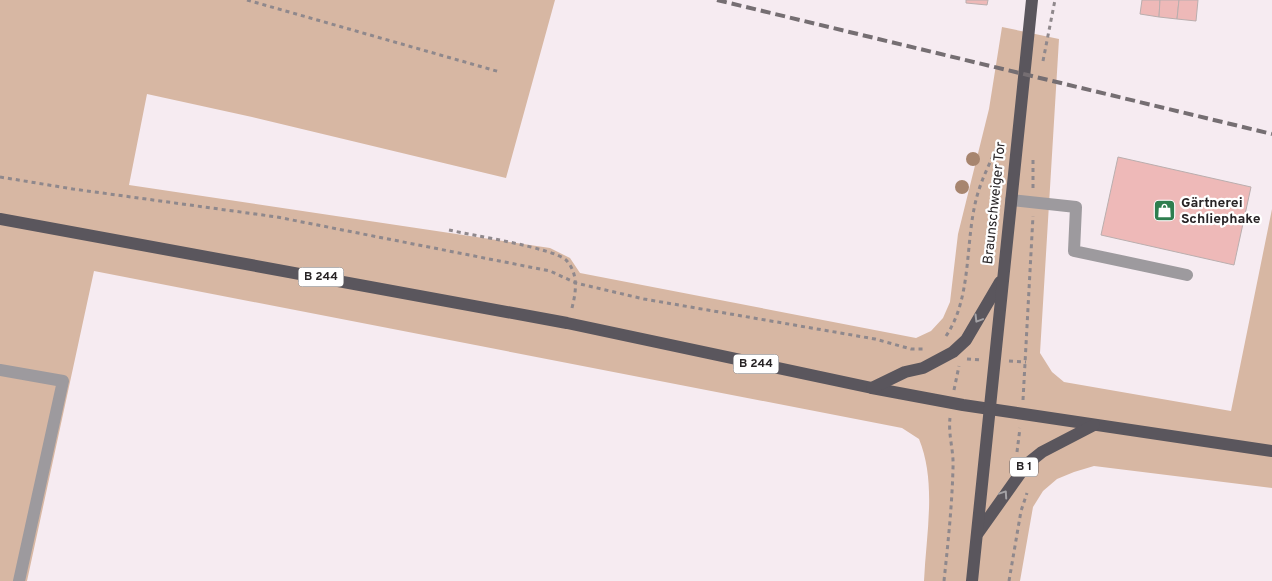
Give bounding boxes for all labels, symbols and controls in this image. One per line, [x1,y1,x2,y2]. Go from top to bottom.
street label: Braunschweiger Tor [980,140,1010,265]
place label: Gärtnerei Schliephake [1181,195,1261,228]
shop icon: Gärtnerei Schliephake [1153,199,1177,223]
road number: B 244 [298,268,344,286]
one-way arrow [974,314,984,323]
road number: B 244 [734,354,778,374]
road number: B 1 [1010,458,1038,477]
one-way arrow [998,490,1007,500]

